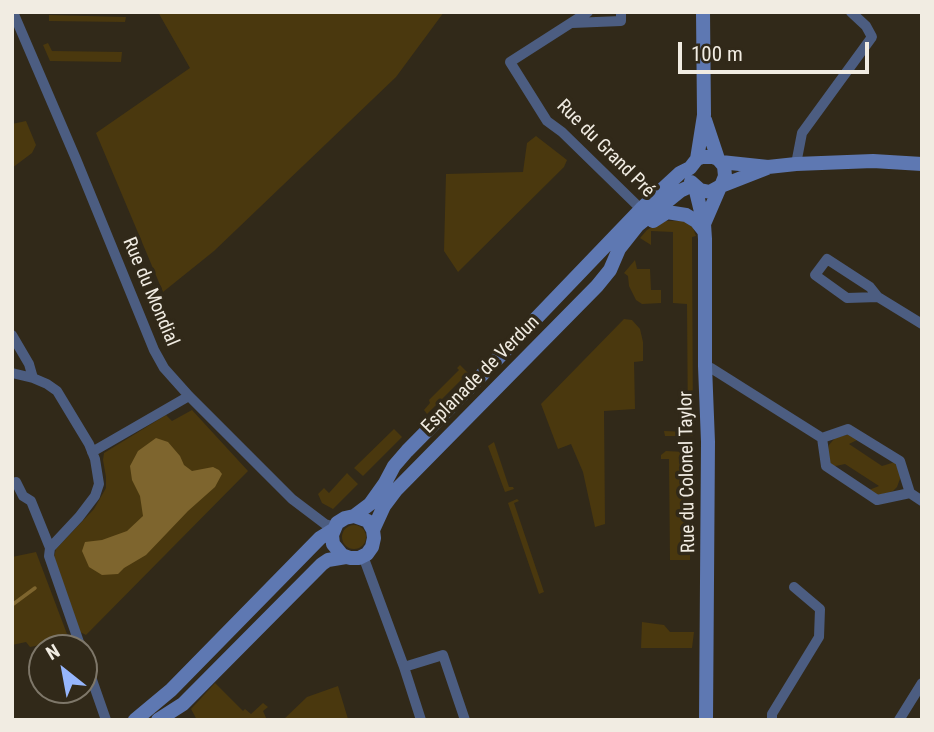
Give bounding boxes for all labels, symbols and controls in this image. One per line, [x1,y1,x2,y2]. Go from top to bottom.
scale bar [682,28,873,72]
text: 100 m [691,42,743,66]
street label: Rue du Grand Pré [551,95,659,203]
street label: Rue du Mondial [117,234,183,350]
street label: Esplanade de Verdun [417,311,545,439]
street label: Rue du Colonel Taylor [675,391,701,553]
north arrow [28,634,98,704]
text: N [42,639,64,665]

